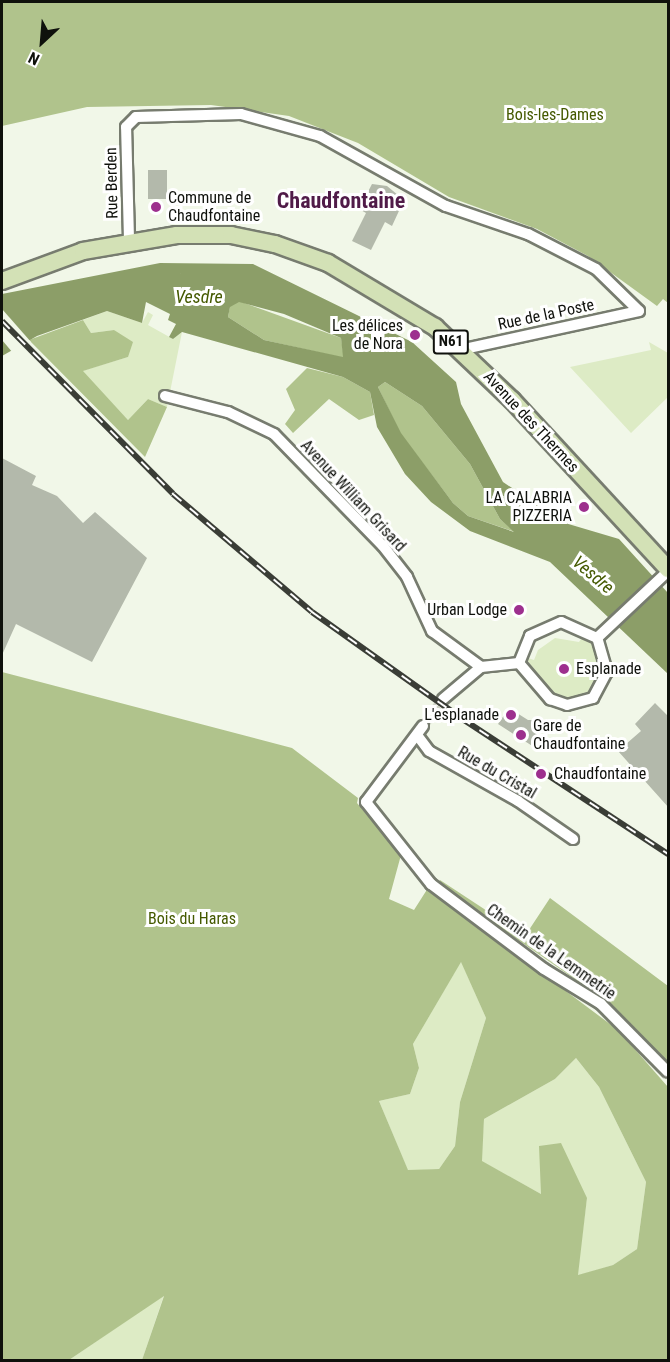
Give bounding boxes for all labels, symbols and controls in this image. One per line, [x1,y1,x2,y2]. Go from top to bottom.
north arrow [12,12,72,72]
text: N [25,48,42,69]
park label: Bois-les-Dames [506,105,604,125]
street label: Rue Berden [102,147,122,219]
place label: Commune de Chaudfontaine [168,188,260,226]
district label: Chaudfontaine [277,188,405,214]
marker: Commune de Chaudfontaine [149,200,163,214]
water label: Vesdre [175,286,223,308]
street label: Rue de la Poste [496,295,596,335]
place label: Les délices de Nora [332,316,403,354]
marker: Les délices de Nora [408,328,422,342]
road number: N61 [432,330,470,354]
street label: Avenue des Thermes [479,367,583,477]
street label: Avenue William Grisard [296,436,410,556]
place label: LA CALABRIA PIZZERIA [485,488,572,526]
marker: LA CALABRIA PIZZERIA [577,500,591,514]
water label: Vesdre [568,551,618,599]
place label: Urban Lodge [427,600,507,620]
marker: Urban Lodge [512,603,526,617]
place label: Esplanade [576,659,641,679]
marker: Esplanade [557,662,571,676]
place label: L'esplanade [424,705,499,725]
marker: L'esplanade [504,708,518,722]
place label: Gare de Chaudfontaine [533,716,625,754]
marker: Gare de Chaudfontaine [514,728,528,742]
street label: Rue du Cristal [454,743,540,803]
place label: Chaudfontaine [554,764,646,784]
marker: Chaudfontaine [532,765,550,783]
street label: Chemin de la Lemmetrie [483,900,619,1004]
park label: Bois du Haras [148,909,236,929]

